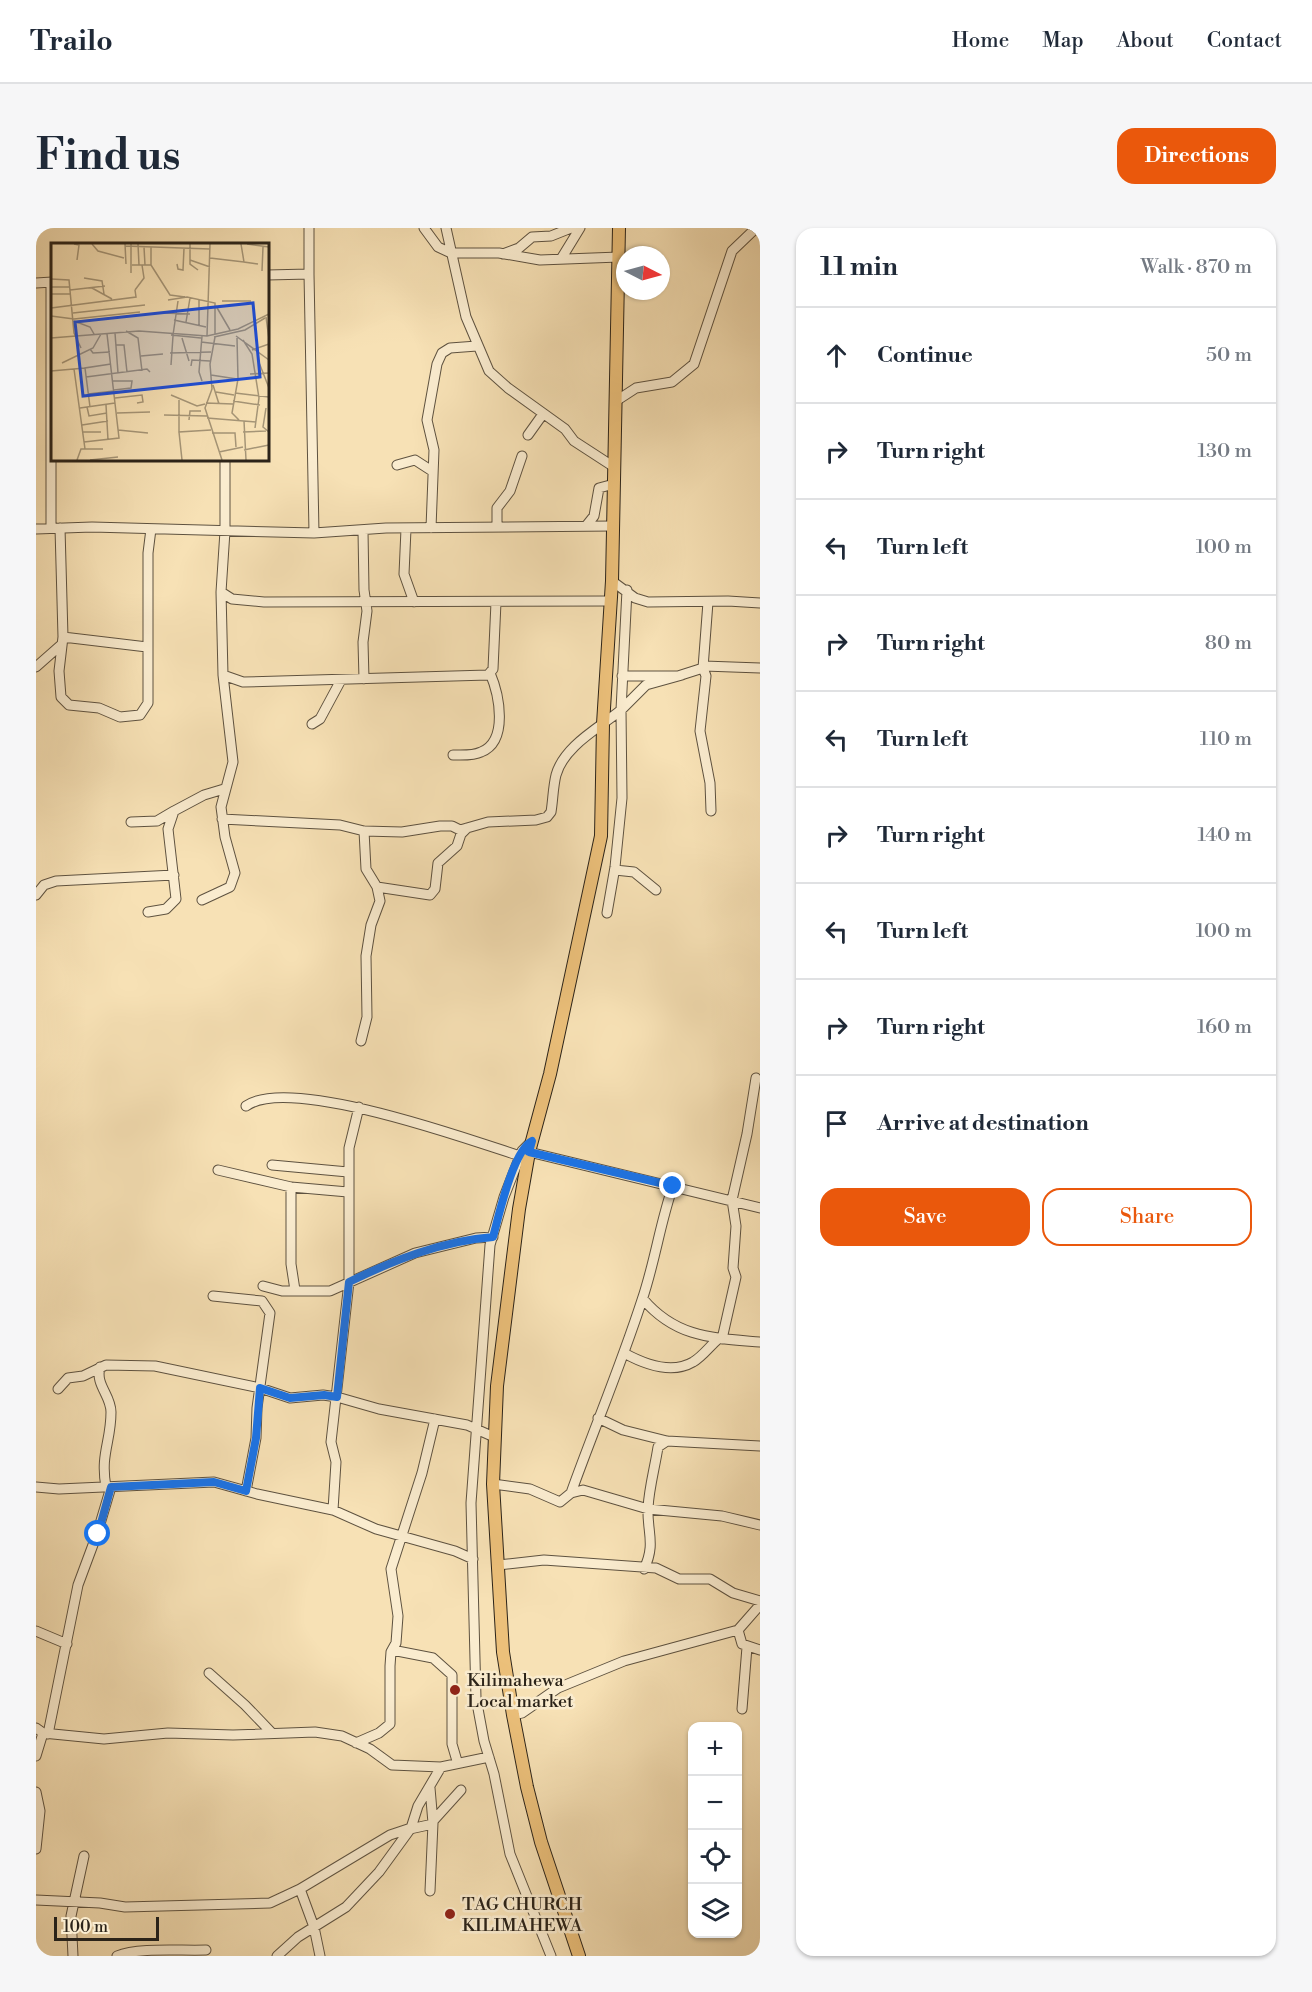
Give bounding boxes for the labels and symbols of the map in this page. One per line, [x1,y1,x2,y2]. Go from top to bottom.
inset map [51,243,268,460]
north arrow [616,246,670,300]
route end [659,1172,685,1198]
route start [84,1520,110,1546]
place label: Kilimahewa Local market [467,1669,574,1713]
marker: Kilimahewa Local market [448,1683,462,1697]
place label: TAG CHURCH KILIMAHEWA [462,1893,583,1937]
marker: TAG CHURCH KILIMAHEWA [443,1907,457,1921]
scale bar [54,1914,159,1942]

